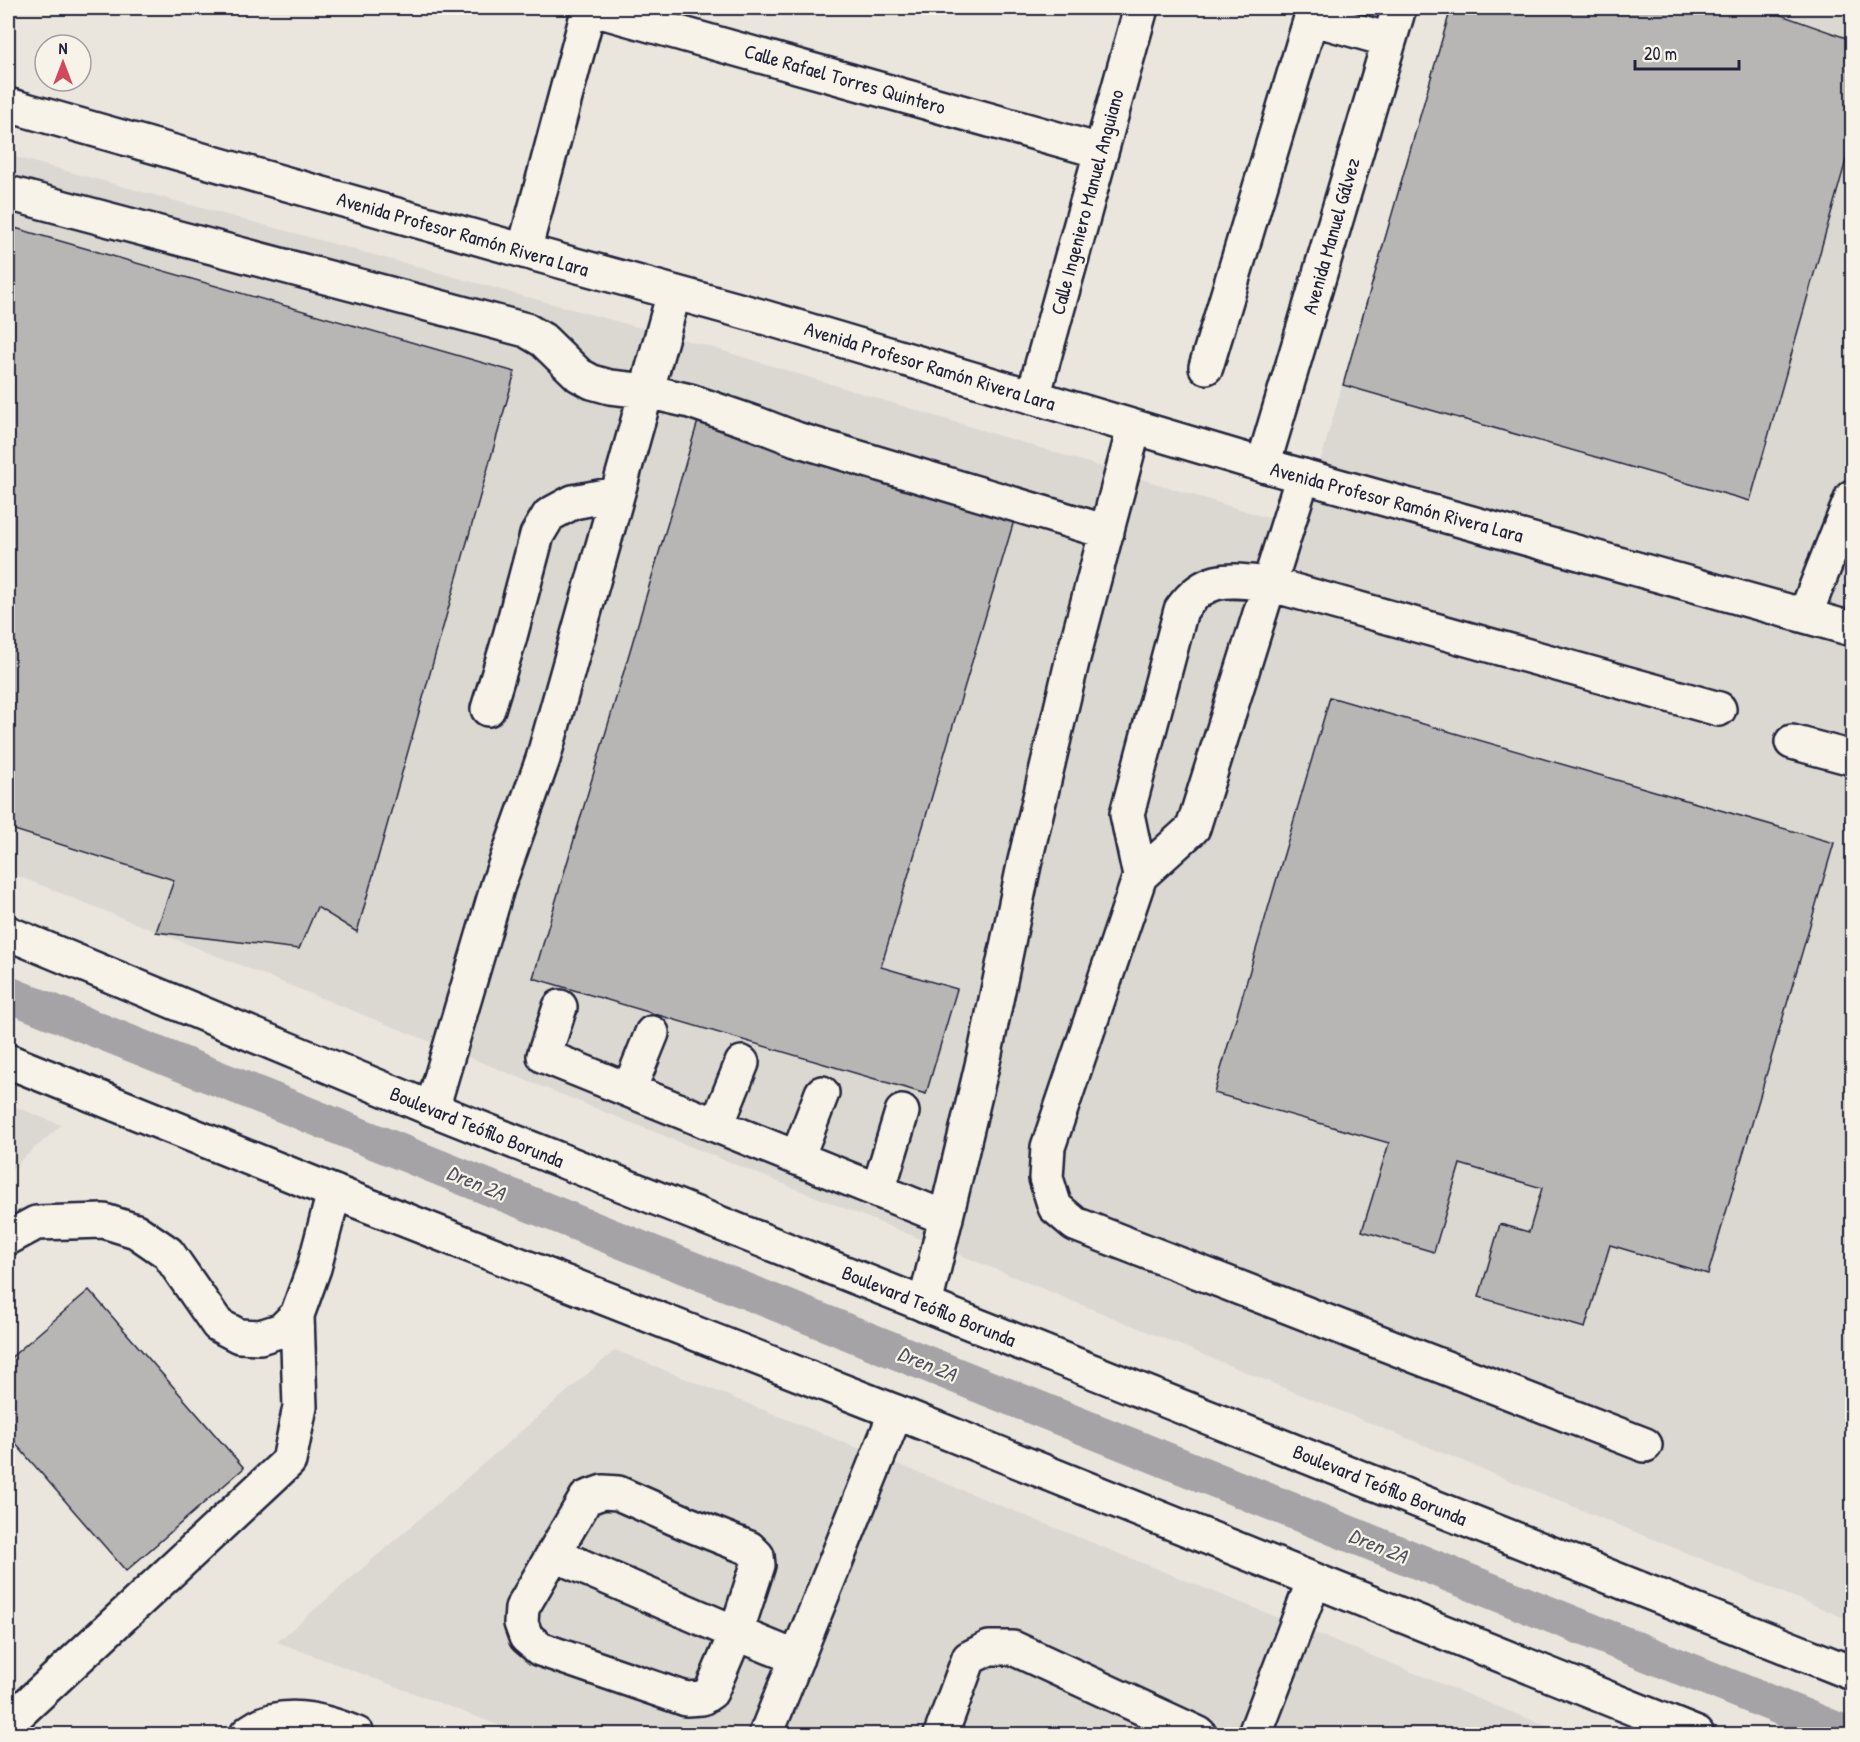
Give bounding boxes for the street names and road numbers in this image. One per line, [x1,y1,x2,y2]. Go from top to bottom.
street label: Calle Rafael Torres Quintero [741,37,949,120]
street label: Calle Ingeniero Manuel Anguiano [1043,86,1130,318]
street label: Avenida Manuel Gálvez [1295,154,1366,317]
street label: Avenida Profesor Ramón Rivera Lara [334,185,592,282]
street label: Avenida Profesor Ramón Rivera Lara [802,314,1059,417]
street label: Avenida Profesor Ramón Rivera Lara [1268,455,1527,548]
street label: Boulevard Teófilo Borunda [386,1079,568,1174]
street label: Boulevard Teófilo Borunda [838,1258,1020,1353]
street label: Boulevard Teófilo Borunda [1289,1437,1471,1532]

